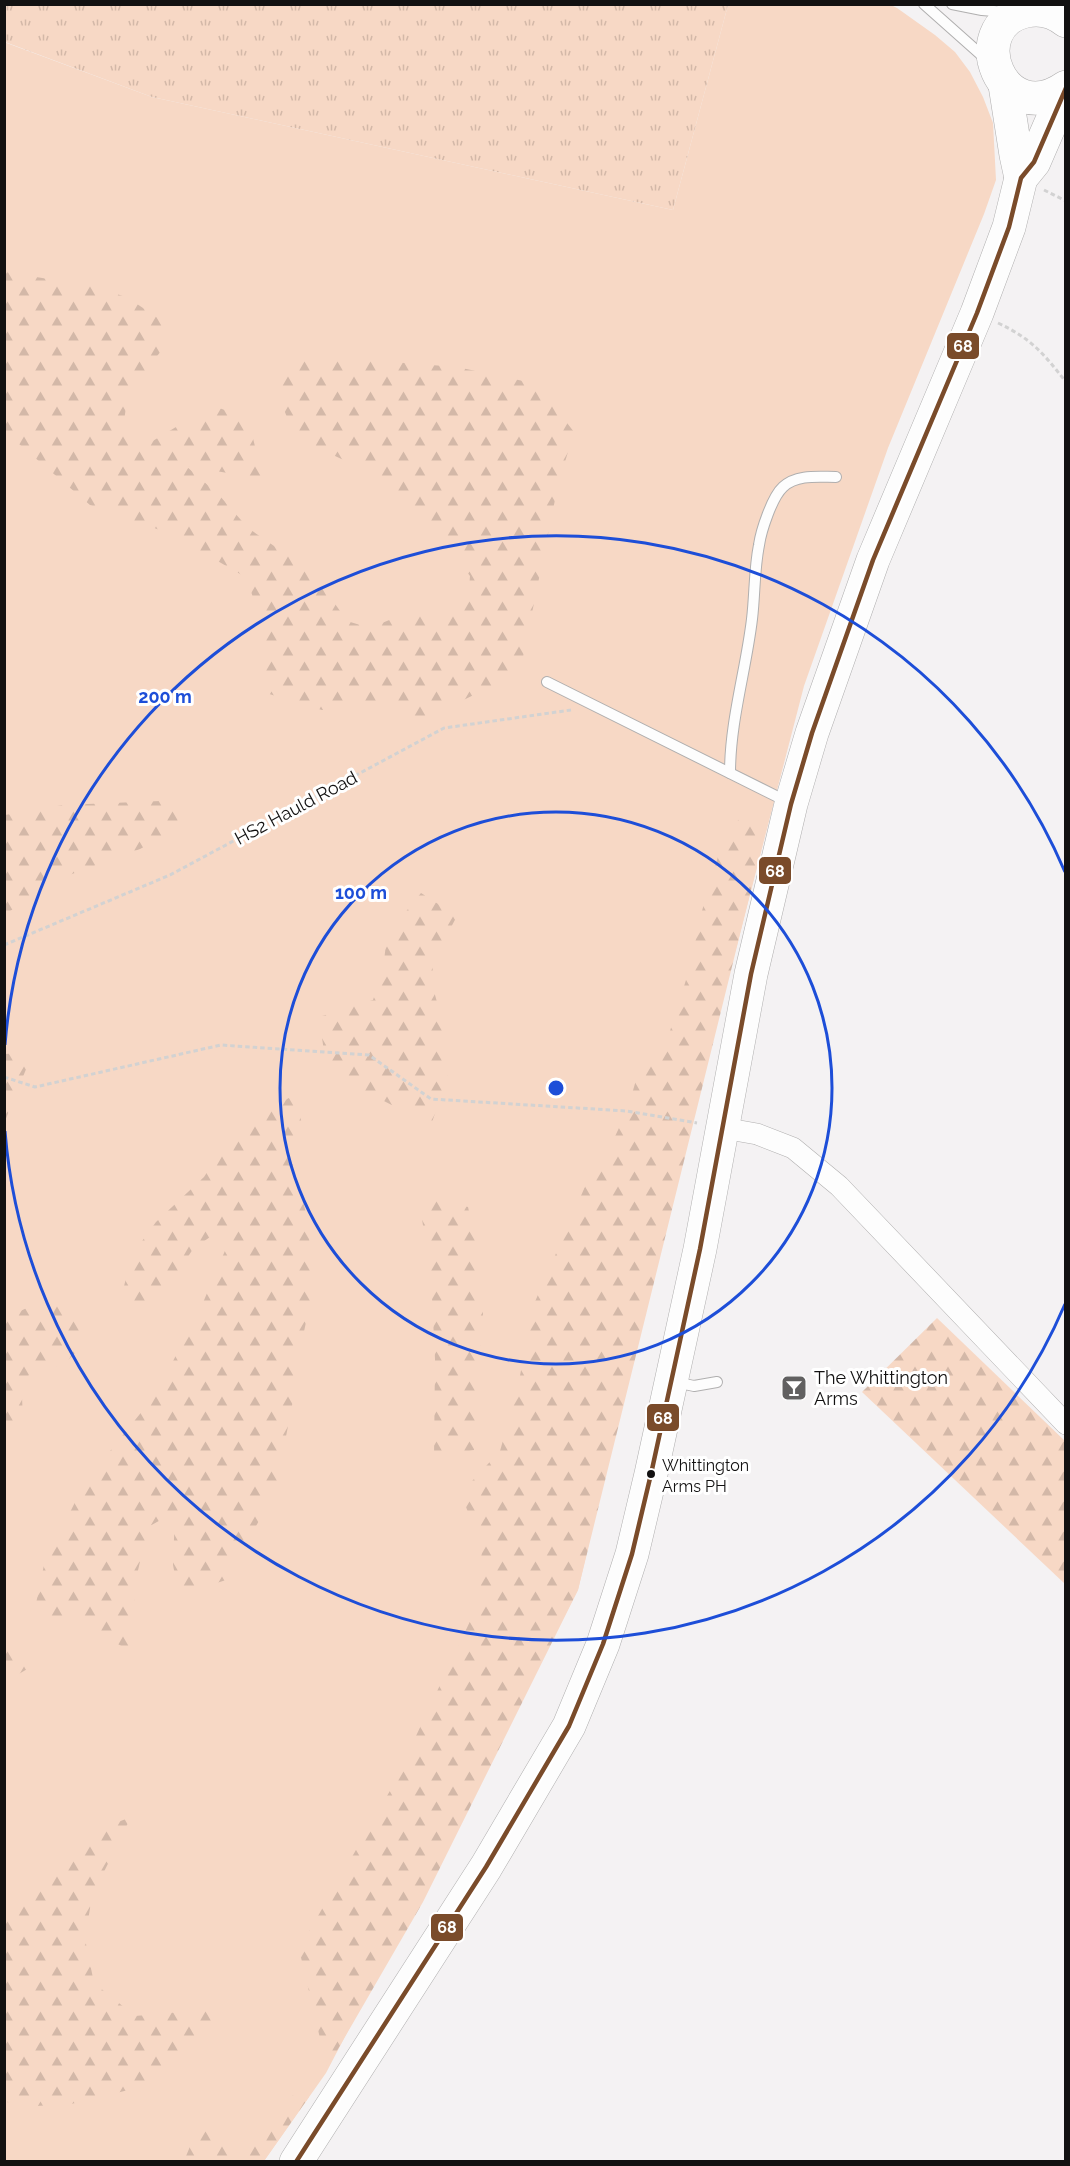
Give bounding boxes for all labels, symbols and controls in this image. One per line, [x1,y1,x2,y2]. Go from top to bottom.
line badge: 68 [946,332,980,360]
text: 68 [953,337,973,356]
text: 200 m [138,686,192,707]
street label: HS2 Hauld Road [231,766,361,849]
line badge: 68 [758,856,792,885]
text: 68 [765,862,785,881]
text: 100 m [335,882,387,903]
centre of rings [546,1078,566,1098]
place label: The Whittington Arms [814,1367,948,1409]
bar icon: The Whittington Arms [779,1373,809,1403]
line badge: 68 [646,1403,680,1432]
text: 68 [653,1409,673,1428]
place label: Whittington Arms PH [662,1456,749,1496]
marker: Whittington Arms PH [645,1468,657,1480]
line badge: 68 [430,1913,464,1942]
text: 68 [437,1918,457,1937]

